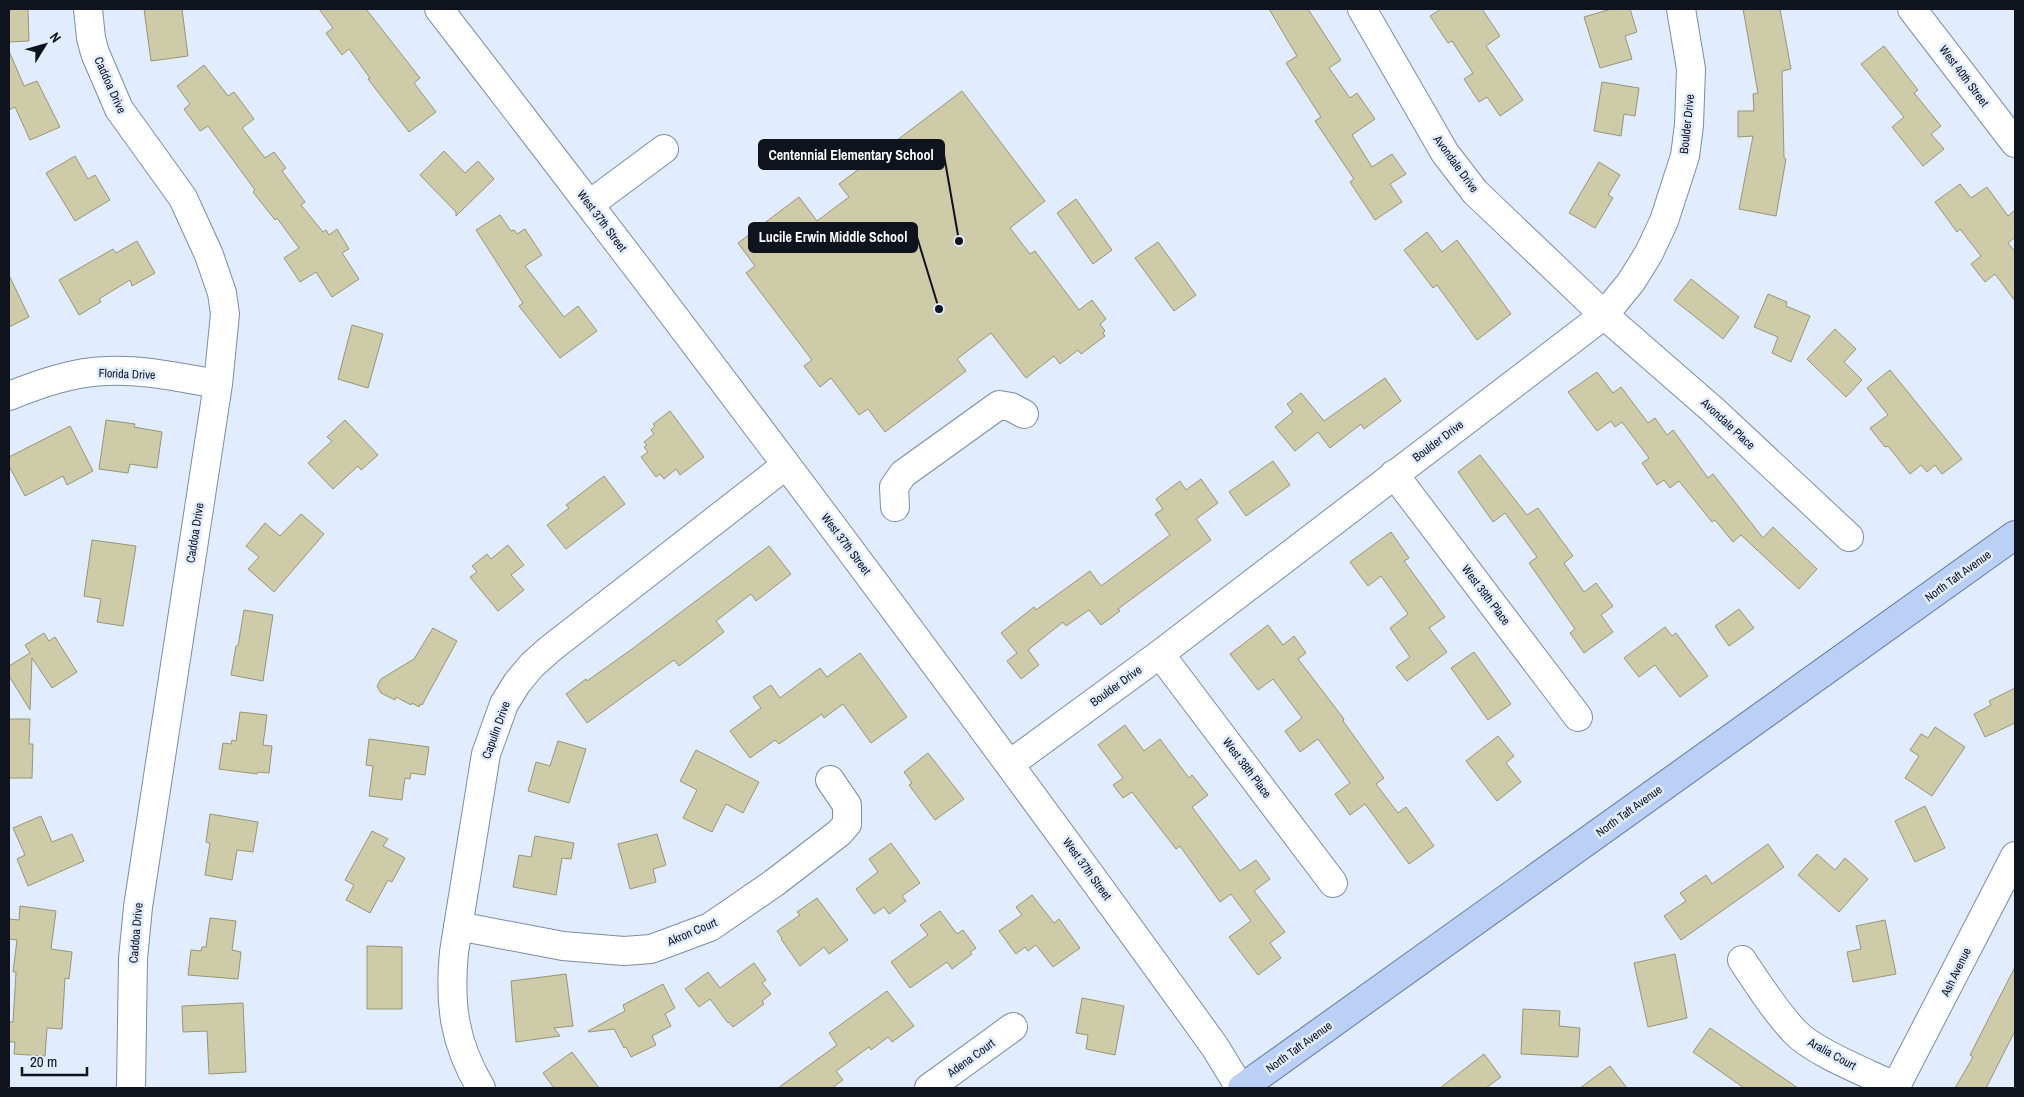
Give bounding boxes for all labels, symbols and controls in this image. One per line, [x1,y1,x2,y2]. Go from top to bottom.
north arrow [20,20,70,70]
text: N [46,28,65,46]
street label: West 40th Street [1936,42,1993,110]
street label: Caddoa Drive [90,54,130,116]
street label: Boulder Drive [1676,93,1698,155]
street label: Avondale Drive [1429,131,1482,196]
callout: Centennial Elementary School [759,140,944,169]
text: Centennial Elementary School [768,146,934,164]
street label: West 37th Street [574,187,631,255]
callout: Lucile Erwin Middle School [749,223,917,252]
text: Lucile Erwin Middle School [759,228,907,246]
street label: Florida Drive [98,365,156,383]
street label: Avondale Place [1697,394,1758,453]
street label: Boulder Drive [1409,417,1467,465]
street label: Caddoa Drive [182,502,208,564]
street label: West 37th Street [818,510,875,578]
street label: North Taft Avenue [1922,547,1994,605]
street label: West 39th Place [1458,562,1514,628]
street label: Boulder Drive [1087,662,1145,710]
street label: Capulin Drive [478,699,514,761]
street label: West 38th Place [1219,735,1275,801]
street label: North Taft Avenue [1593,782,1665,840]
street label: West 37th Street [1059,835,1115,903]
street label: Caddoa Drive [125,902,147,964]
street label: Akron Court [664,914,720,950]
street label: Ash Avenue [1937,945,1975,1000]
street label: North Taft Avenue [1263,1018,1335,1076]
street label: Aralia Court [1804,1034,1859,1074]
street label: Adena Court [943,1035,998,1081]
scale bar [22,1044,88,1076]
text: 20 m [30,1051,57,1072]

